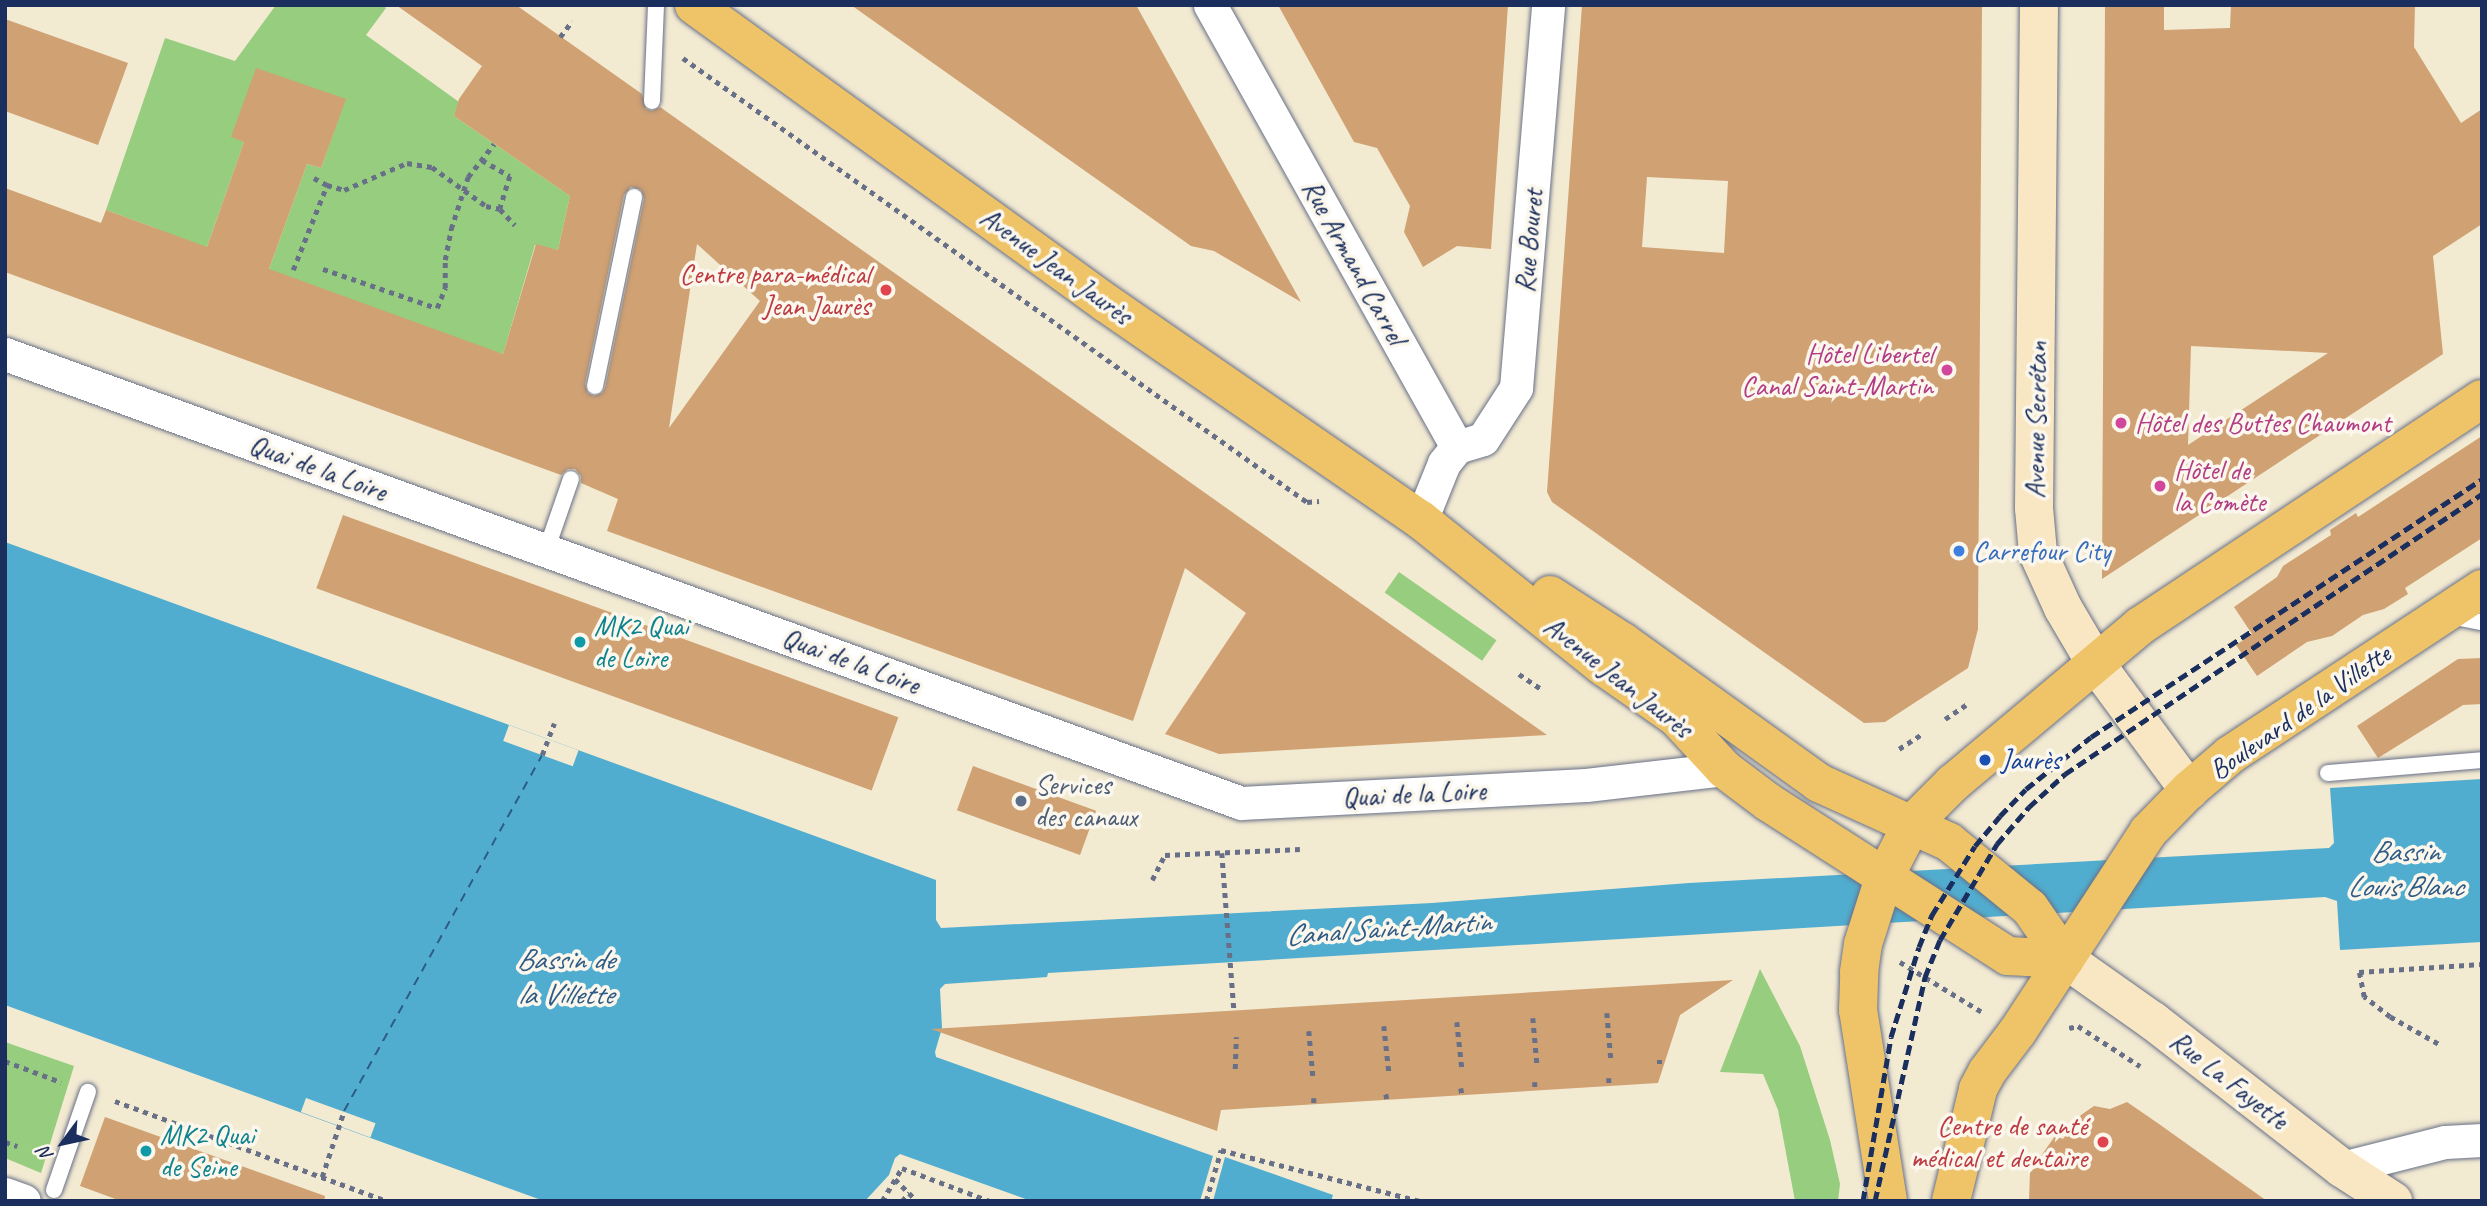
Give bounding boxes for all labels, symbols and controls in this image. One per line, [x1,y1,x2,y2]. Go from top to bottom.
street label: Rue Armand Carrel [1295,174,1413,350]
street label: Rue Bouret [1508,188,1550,294]
street label: Avenue Jean Jaurès [974,200,1138,332]
place label: Centre para-médical Jean Jaurès [680,257,870,323]
marker: Centre para-médical Jean Jaurès [876,280,896,300]
place label: Hôtel Libertel Canal Saint-Martin [1741,337,1933,403]
street label: Avenue Secrétan [2018,341,2054,499]
marker: Hôtel Libertel Canal Saint-Martin [1939,362,1955,378]
place label: Hôtel des Buttes Chaumont [2135,406,2394,440]
marker: Hôtel des Buttes Chaumont [2113,415,2129,431]
street label: Quai de la Loire [244,428,392,508]
place label: Hôtel de la Comète [2174,453,2264,519]
marker: Hôtel de la Comète [2152,478,2168,494]
place label: Carrefour City [1973,534,2110,568]
marker: Carrefour City [1951,543,1967,559]
place label: MK2 Quai de Loire [594,609,688,675]
street label: Avenue Jean Jaurès [1537,609,1699,745]
street label: Quai de la Loire [777,621,925,701]
marker: MK2 Quai de Loire [572,634,588,650]
street label: Boulevard de la Villette [2203,637,2397,787]
place label: Jaurès [2001,743,2061,777]
marker: Jaurès [1975,750,1995,770]
place label: Services des canaux [1035,768,1137,834]
street label: Quai de la Loire [1341,773,1487,815]
marker: Services des canaux [1013,793,1029,809]
water label: Bassin Louis Blanc [2347,833,2463,903]
water label: Canal Saint-Martin [1284,903,1492,953]
water label: Bassin de la Villette [516,941,614,1012]
street label: Rue La Fayette [2163,1023,2295,1137]
north arrow [28,1108,98,1178]
place label: Centre de santé médical et dentaire [1911,1109,2087,1175]
place label: MK2 Quai de Seine [160,1118,254,1184]
marker: Centre de santé médical et dentaire [2093,1132,2113,1152]
text: N [32,1143,59,1166]
marker: MK2 Quai de Seine [138,1143,154,1159]

